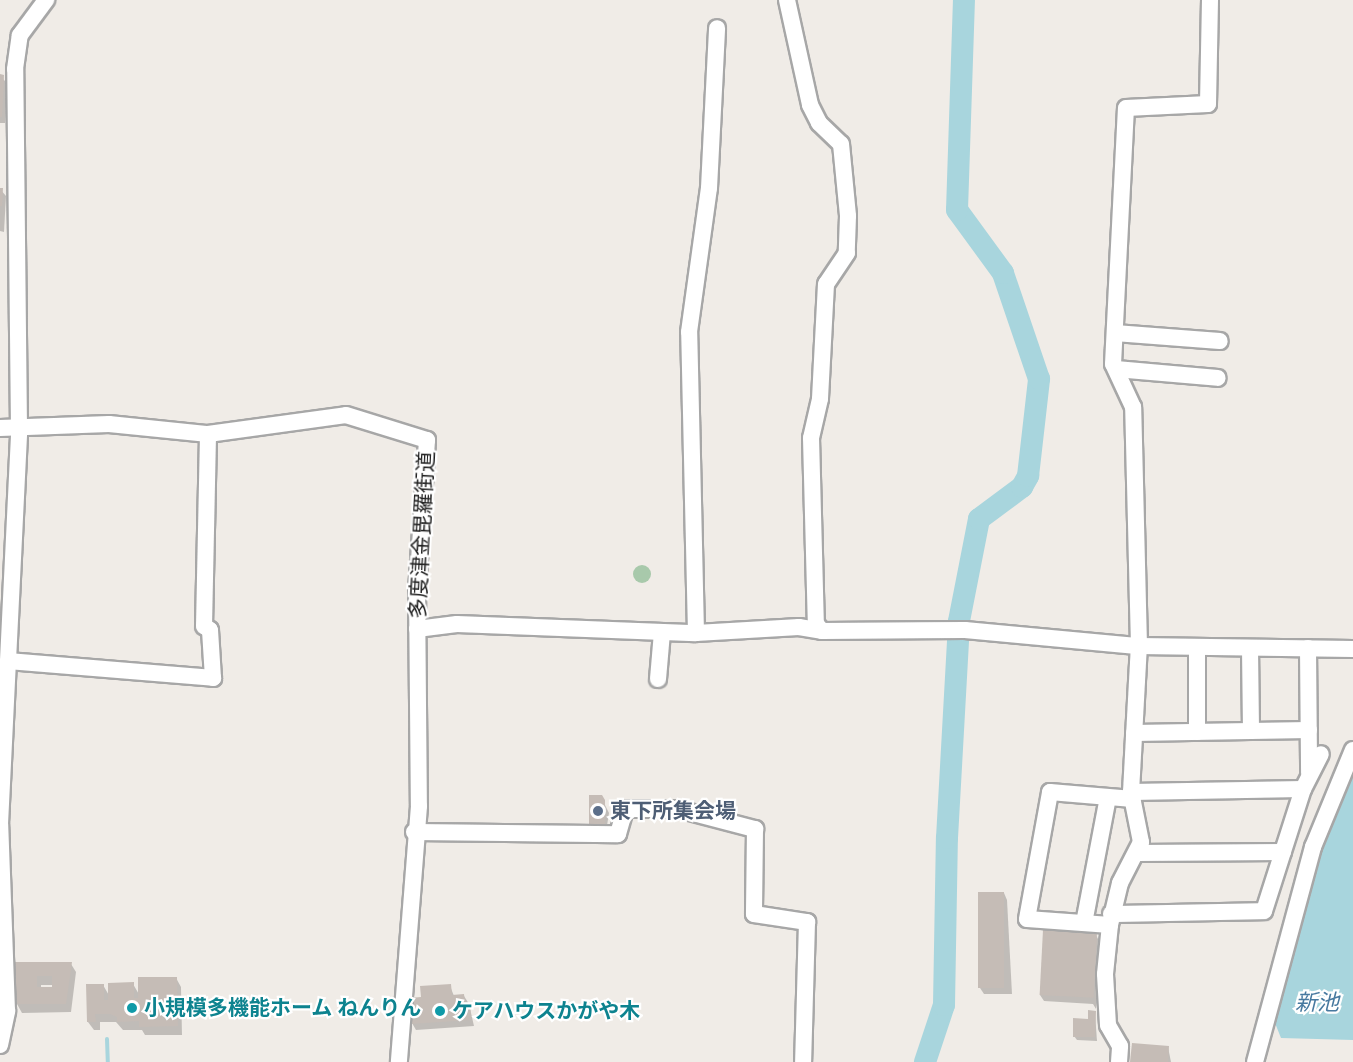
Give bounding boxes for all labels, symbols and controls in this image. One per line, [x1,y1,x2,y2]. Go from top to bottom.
street label: 多度津金毘羅街道 [405,450,439,620]
place label: 東下所集会場 [610,798,736,824]
marker: 東下所集会場 [591,804,605,818]
water label: 新池 [1295,990,1339,1016]
place label: 小規模多機能ホーム ねんりん [144,995,422,1021]
place label: ケアハウスかがや木 [452,998,641,1024]
marker: 小規模多機能ホーム ねんりん [125,1001,139,1015]
marker: ケアハウスかがや木 [433,1004,447,1018]

